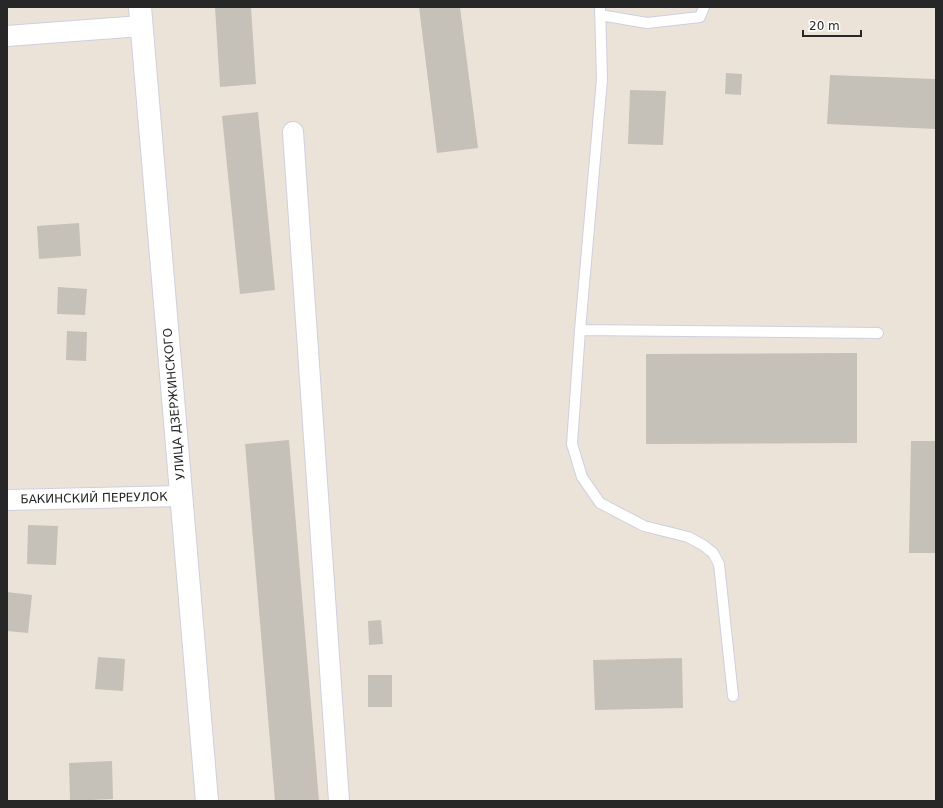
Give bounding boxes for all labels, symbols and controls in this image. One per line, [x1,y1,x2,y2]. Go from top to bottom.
scale bar [803,12,861,38]
text: 20 m [809,19,840,33]
street label: УЛИЦА ДЗЕРЖИНСКОГО [160,327,188,481]
street label: БАКИНСКИЙ ПЕРЕУЛОК [20,489,168,506]

